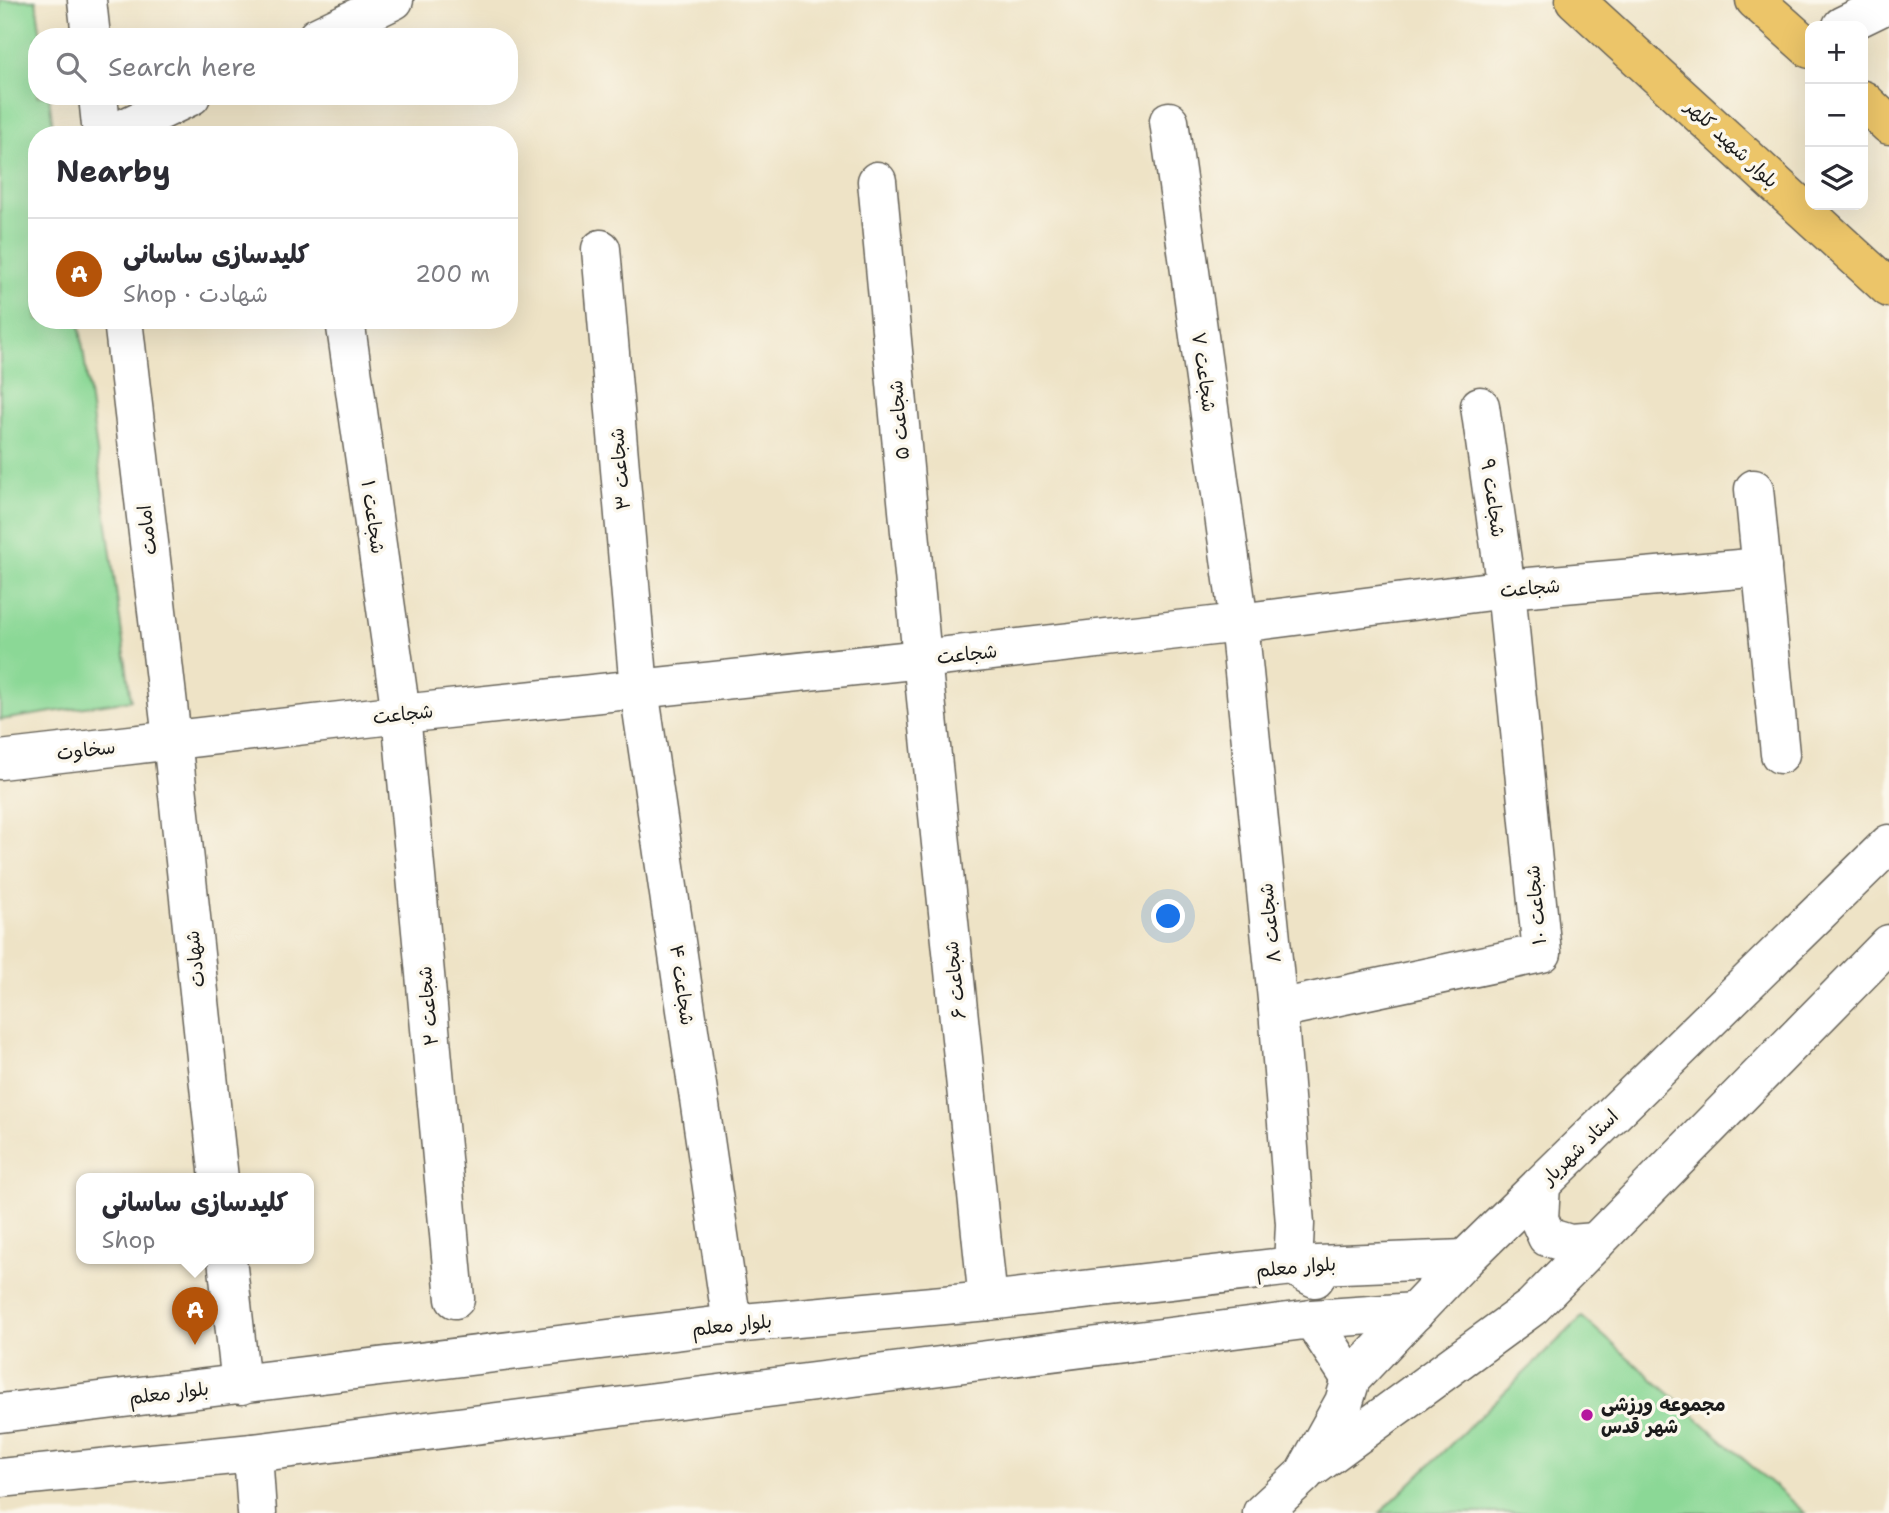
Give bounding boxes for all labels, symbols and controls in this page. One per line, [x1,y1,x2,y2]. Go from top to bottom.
map controls [1805,21,1868,210]
button: + [1805,21,1868,84]
search box [28,28,518,105]
icon: search [52,48,90,86]
text: Search here [108,49,257,84]
button: − [1805,84,1868,147]
street label: بلوار شهید کلهر [1679,93,1784,193]
button: layers [1805,147,1868,210]
text: Nearby [56,151,171,192]
text: کلیدسازی ساسانی [123,236,310,271]
text: A [70,259,88,289]
text: 200 m [415,259,490,289]
text: Shop · شهادت [123,279,268,309]
street label: شجاعت ۷ [1186,330,1222,414]
street label: شجاعت ۵ [883,379,915,461]
street label: شجاعت ۳ [604,427,636,511]
street label: شجاعت ۹ [1475,457,1511,539]
street label: شجاعت ۱ [355,479,391,555]
street label: امامت [132,504,162,556]
street label: شجاعت [1499,573,1561,603]
street label: شجاعت [936,638,998,670]
street label: شجاعت [372,698,434,730]
street label: سخاوت [55,734,117,766]
street label: شجاعت ۱۰ [1520,864,1552,946]
street label: شجاعت ۸ [1253,882,1287,964]
your location [1151,899,1185,933]
street label: شهادت [180,929,210,989]
street label: شجاعت ۶ [938,940,972,1020]
street label: شجاعت ۴ [664,943,700,1027]
street label: شجاعت ۲ [412,965,444,1047]
street label: استاد شهریار [1535,1104,1624,1191]
popup [76,1173,314,1264]
text: کلیدسازی ساسانی [102,1184,288,1219]
text: Shop [102,1225,155,1255]
street label: بلوار معلم [1255,1251,1337,1285]
pin: A [172,1287,218,1345]
street label: بلوار معلم [691,1308,773,1344]
street label: بلوار معلم [128,1376,211,1412]
place label: مجموعه ورزشی شهر قدس [1601,1392,1726,1439]
marker: مجموعه ورزشی شهر قدس [1579,1407,1595,1423]

